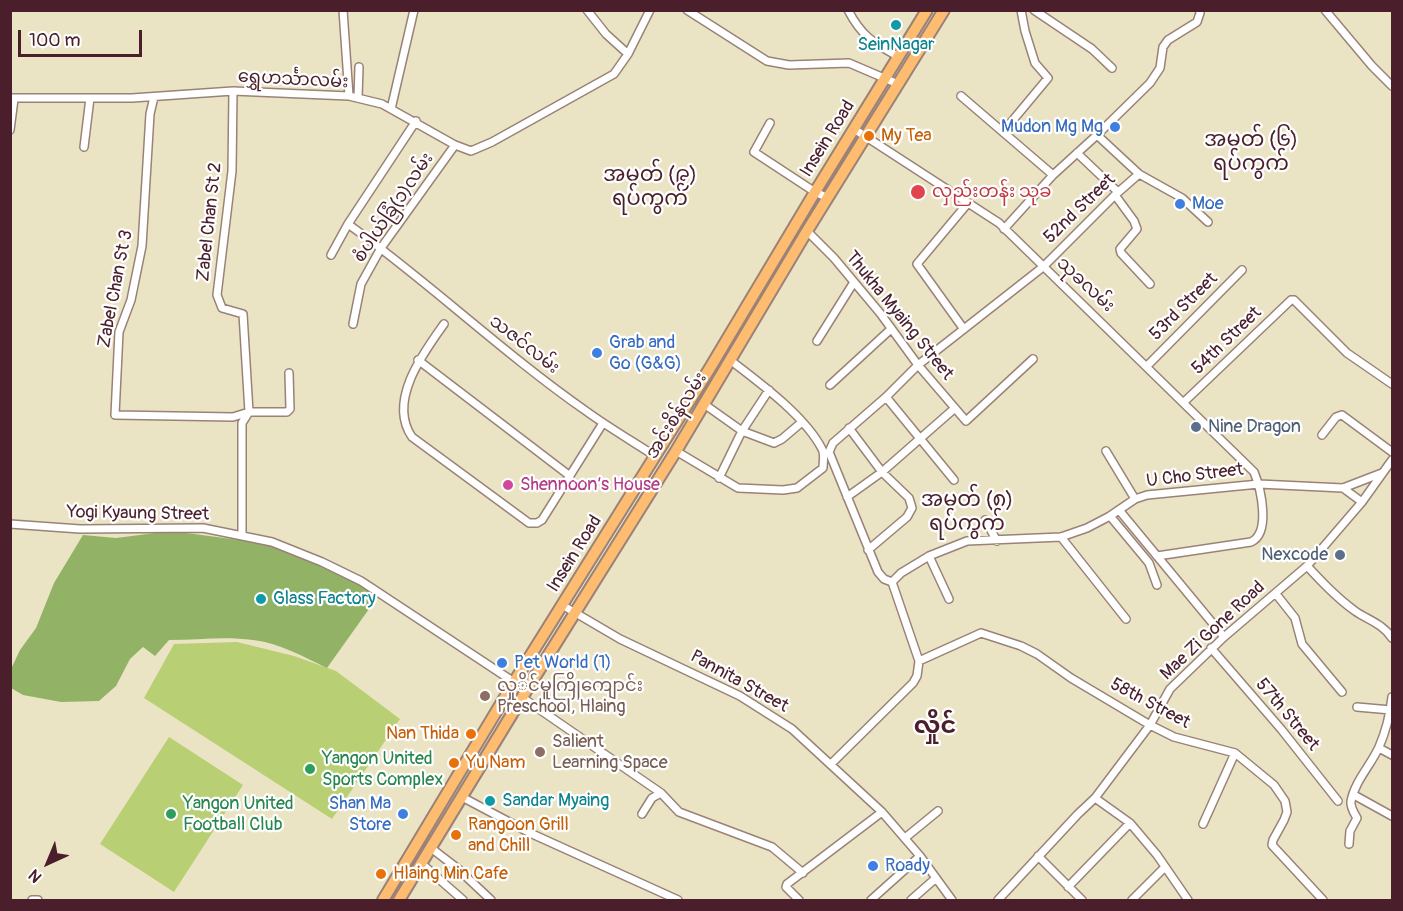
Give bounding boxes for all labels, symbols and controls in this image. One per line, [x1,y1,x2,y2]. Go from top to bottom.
scale bar [21,18,146,56]
marker: SeinNagar [889,18,903,32]
text: 100 m [29,29,81,52]
place label: SeinNagar [858,34,934,56]
street label: ရွှေဟင်္သာလမ်း [237,66,349,94]
street label: Insein Road [796,97,860,181]
place label: Mudon Mg Mg [1001,116,1103,138]
marker: Mudon Mg Mg [1108,120,1122,134]
place label: My Tea [881,125,932,147]
district label: အမှတ် (၆) ရပ်ကွက် [1204,128,1298,178]
marker: My Tea [862,129,876,143]
street label: စံပါယ်ခြံ(၁)လမ်း [349,149,439,267]
street label: Zabel Chan St 2 [193,161,227,283]
district label: အမှတ် (၉) ရပ်ကွက် [603,163,697,213]
street label: 52nd Street [1040,169,1120,249]
place label: လှည်းတန်း သုခ [932,181,1052,203]
marker: လှည်းတန်း သုခ [909,183,927,201]
place label: Moe [1192,193,1223,215]
marker: Moe [1173,197,1187,211]
street label: Zabel Chan St 3 [94,228,138,350]
street label: Thukha Myaing Street [840,247,958,385]
street label: သုခလမ်း [1052,253,1118,317]
street label: 53rd Street [1145,268,1223,346]
street label: 54th Street [1188,302,1266,380]
street label: သဇင်လမ်း [485,311,563,379]
place label: Grab and Go (G&G) [609,332,682,374]
marker: Grab and Go (G&G) [590,346,604,360]
street label: အင်းစိန်လမ်း [642,369,712,463]
place label: Nine Dragon [1208,416,1301,438]
marker: Nine Dragon [1189,420,1203,434]
street label: U Cho Street [1145,459,1245,493]
place label: Shennoon’s House [520,474,660,496]
marker: Shennoon’s House [501,478,515,492]
district label: အမှတ် (၈) ရပ်ကွက် [921,488,1013,538]
street label: Yogi Kyaung Street [67,502,209,526]
street label: Insein Road [543,512,607,596]
place label: Nexcode [1261,544,1328,566]
marker: Nexcode [1333,548,1347,562]
street label: Mae Zi Gone Road [1156,577,1270,685]
place label: Glass Factory [273,588,376,610]
marker: Glass Factory [254,592,268,606]
street label: Pannita Street [686,646,792,718]
place label: Pet World (1) [514,652,612,674]
marker: Pet World (1) [495,656,509,670]
street label: 58th Street [1106,674,1194,734]
street label: 57th Street [1251,674,1323,756]
place label: လှုိင်မူကြိုကျောင်း Preschool, Hlaing [497,675,643,718]
marker: လှုိင်မူကြိုကျောင်း Preschool, Hlaing [478,689,492,703]
district label: လှိုင် [914,713,956,741]
place label: Nan Thida [386,723,459,745]
marker: Nan Thida [464,727,478,741]
place label: Salient Learning Space [552,731,668,774]
marker: Salient Learning Space [533,745,547,759]
place label: Yangon United Sports Complex [322,748,443,790]
place label: Yu Nam [466,752,525,774]
marker: Yu Nam [447,756,461,770]
marker: Yangon United Sports Complex [303,762,317,776]
place label: Sandar Myaing [502,790,609,812]
place label: Yangon United Football Club [183,793,294,836]
place label: Shan Ma Store [329,793,391,836]
marker: Sandar Myaing [483,794,497,808]
marker: Yangon United Football Club [164,807,178,821]
marker: Shan Ma Store [396,807,410,821]
place label: Rangoon Grill and Chill [468,814,569,856]
marker: Rangoon Grill and Chill [449,828,463,842]
north arrow [18,833,78,893]
place label: Roady [885,855,930,877]
marker: Roady [866,859,880,873]
place label: Hlaing Min Cafe [393,863,508,885]
text: N [25,865,46,887]
marker: Hlaing Min Cafe [374,867,388,881]

